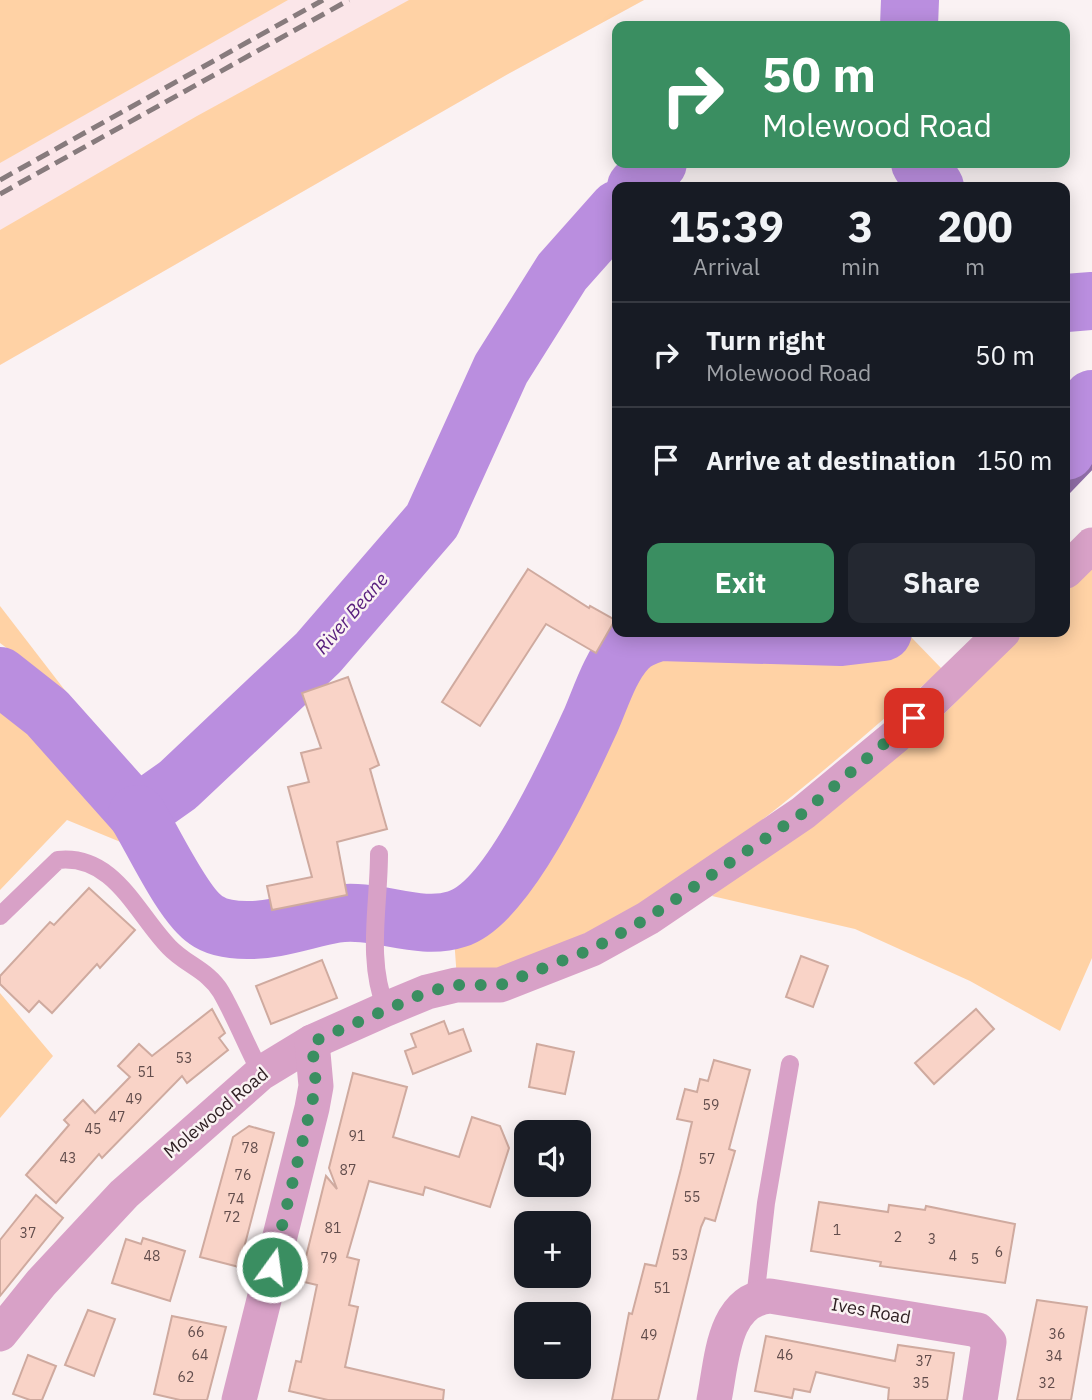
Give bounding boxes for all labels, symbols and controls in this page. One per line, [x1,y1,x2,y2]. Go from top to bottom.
text: 50 m [762,42,876,105]
icon: right [647,49,738,140]
text: Molewood Road [762,104,992,146]
text: 15:39 [669,199,784,254]
text: 3 [848,199,873,254]
text: 200 [937,199,1013,254]
text: Arrival [693,251,760,281]
text: min [841,251,880,281]
text: m [965,251,985,281]
text: Turn right [706,323,825,357]
icon: right [647,336,685,374]
text: 50 m [975,338,1035,372]
text: Molewood Road [706,357,871,387]
icon: arrive [647,441,685,479]
text: Arrive at destination [706,443,956,477]
text: 150 m [977,443,1053,477]
button: Exit [647,543,834,623]
button: Share [848,543,1035,623]
water label: River Beane [309,567,393,659]
pin [884,688,944,748]
icon: arrive [895,699,933,737]
house number: 53 [176,1049,192,1067]
street label: Molewood Road [159,1062,273,1163]
house number: 51 [138,1063,154,1081]
house number: 49 [126,1090,142,1108]
house number: 59 [703,1096,719,1114]
house number: 47 [109,1108,125,1126]
house number: 45 [85,1120,101,1138]
map controls [514,1120,591,1379]
button: sound [514,1120,591,1197]
house number: 91 [349,1127,365,1145]
house number: 78 [242,1139,258,1157]
house number: 43 [60,1149,76,1167]
house number: 57 [699,1150,715,1168]
house number: 87 [340,1161,356,1179]
house number: 76 [235,1166,251,1184]
house number: 55 [684,1188,700,1206]
house number: 74 [228,1190,244,1208]
house number: 72 [224,1208,240,1226]
button: + [514,1211,591,1288]
house number: 81 [325,1219,341,1237]
house number: 1 [833,1221,841,1239]
house number: 37 [20,1224,36,1242]
house number: 2 [894,1228,902,1246]
position arrow [235,1230,309,1304]
house number: 3 [928,1230,936,1248]
house number: 6 [995,1243,1003,1261]
house number: 53 [672,1246,688,1264]
house number: 48 [144,1247,160,1265]
house number: 4 [949,1247,957,1265]
house number: 79 [321,1249,337,1267]
house number: 5 [971,1250,979,1268]
house number: 51 [654,1279,670,1297]
street label: Ives Road [830,1292,913,1329]
button: − [514,1302,591,1379]
house number: 66 [188,1323,204,1341]
house number: 36 [1049,1325,1065,1343]
house number: 49 [641,1326,657,1344]
house number: 64 [192,1346,208,1364]
house number: 46 [777,1346,793,1364]
house number: 34 [1046,1347,1062,1365]
house number: 37 [916,1352,932,1370]
house number: 62 [178,1368,194,1386]
house number: 35 [913,1374,929,1392]
house number: 32 [1039,1374,1055,1392]

